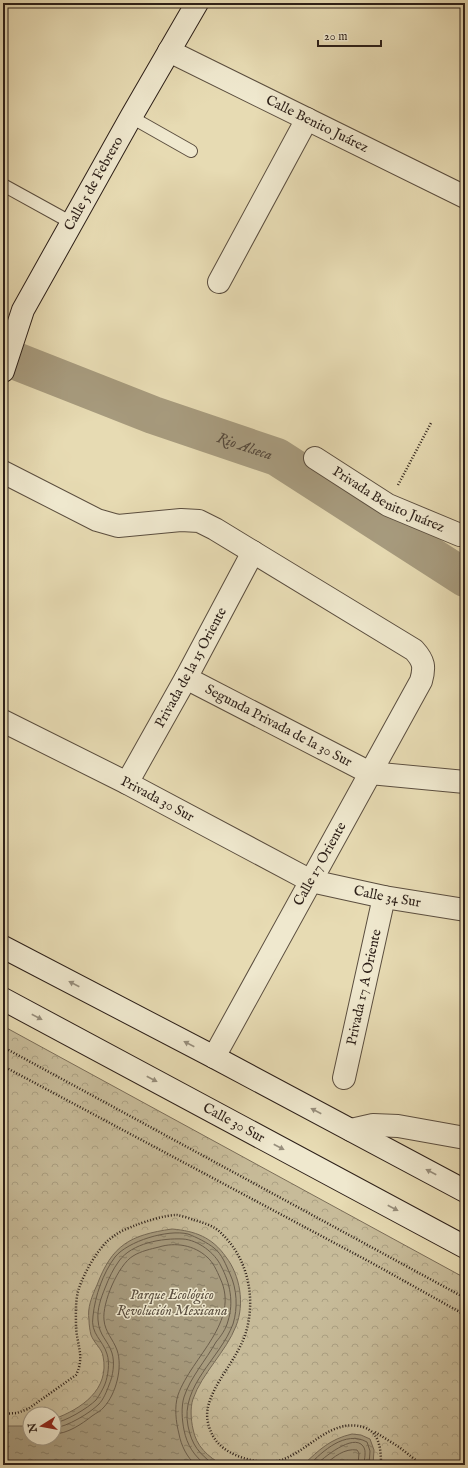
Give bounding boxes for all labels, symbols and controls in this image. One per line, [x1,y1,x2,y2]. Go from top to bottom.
scale bar [318,22,381,48]
text: 20 m [324,29,347,44]
street label: Calle Benito Juárez [263,91,372,157]
street label: Calle 5 de Febrero [60,133,127,234]
water label: Rio Alseca [215,428,275,464]
street label: Privada Benito Juárez [329,463,448,537]
street label: Privada de la 15 Oriente [151,604,231,731]
street label: Segunda Privada de la 30 Sur [202,680,355,771]
street label: Privada 30 Sur [118,772,197,826]
street label: Calle 17 Oriente [289,818,351,909]
street label: Calle 34 Sur [352,882,422,912]
street label: Privada 17 A Oriente [342,927,386,1047]
one-way arrow [68,980,79,987]
one-way arrow [32,1014,43,1021]
one-way arrow [183,1040,195,1047]
one-way arrow [146,1076,158,1082]
street label: Calle 30 Sur [200,1099,268,1147]
one-way arrow [310,1108,322,1114]
one-way arrow [273,1144,285,1150]
one-way arrow [425,1169,436,1176]
one-way arrow [388,1205,399,1212]
park label: Parque Ecológico Revolución Mexicana [117,1286,227,1320]
north arrow [22,1406,62,1446]
text: N [25,1421,41,1435]

